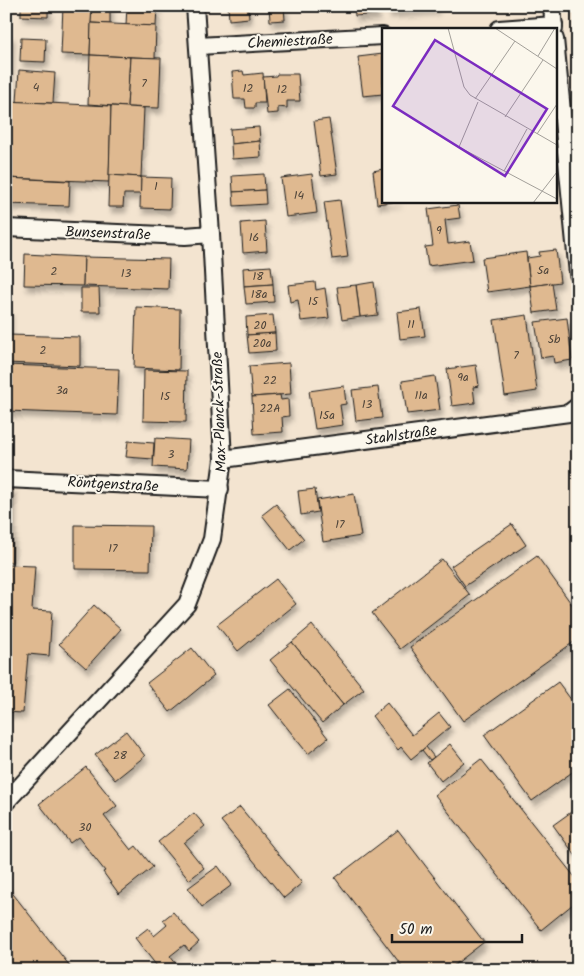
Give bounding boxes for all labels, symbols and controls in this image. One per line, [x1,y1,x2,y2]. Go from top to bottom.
street label: Chemiestraße [247,28,334,56]
inset map [382,28,556,202]
house number: 7 [141,74,147,93]
house number: 4 [33,78,40,97]
house number: 12 [243,79,253,98]
house number: 12 [277,80,287,99]
house number: 1 [154,177,158,196]
house number: 14 [294,186,305,205]
street label: Bunsenstraße [65,221,151,247]
house number: 9 [436,221,442,240]
house number: 16 [249,228,259,247]
house number: 5a [537,261,549,280]
house number: 2 [51,262,58,281]
house number: 13 [121,264,131,283]
house number: 18 [253,267,264,286]
house number: 18a [251,285,268,304]
house number: 15 [308,292,320,311]
house number: 11 [407,315,415,334]
house number: 20 [254,316,266,335]
house number: 5b [548,330,561,349]
house number: 20a [253,334,272,353]
house number: 2 [40,341,47,360]
house number: 7 [513,346,519,365]
street label: Max-Planck-Straße [206,351,234,473]
house number: 9a [457,368,469,387]
house number: 22 [263,371,277,390]
house number: 3a [56,381,69,400]
house number: 11a [414,386,428,405]
house number: 15 [160,387,172,406]
house number: 13 [362,395,372,414]
house number: 22A [259,399,281,418]
house number: 15a [319,406,335,425]
street label: Stahlstraße [364,419,439,453]
house number: 3 [168,445,175,464]
street label: Röntgenstraße [67,471,159,499]
house number: 17 [335,515,345,534]
house number: 17 [108,539,118,558]
house number: 28 [113,746,128,765]
house number: 30 [79,818,91,837]
scale bar [392,911,522,943]
text: 50 m [399,918,433,942]

